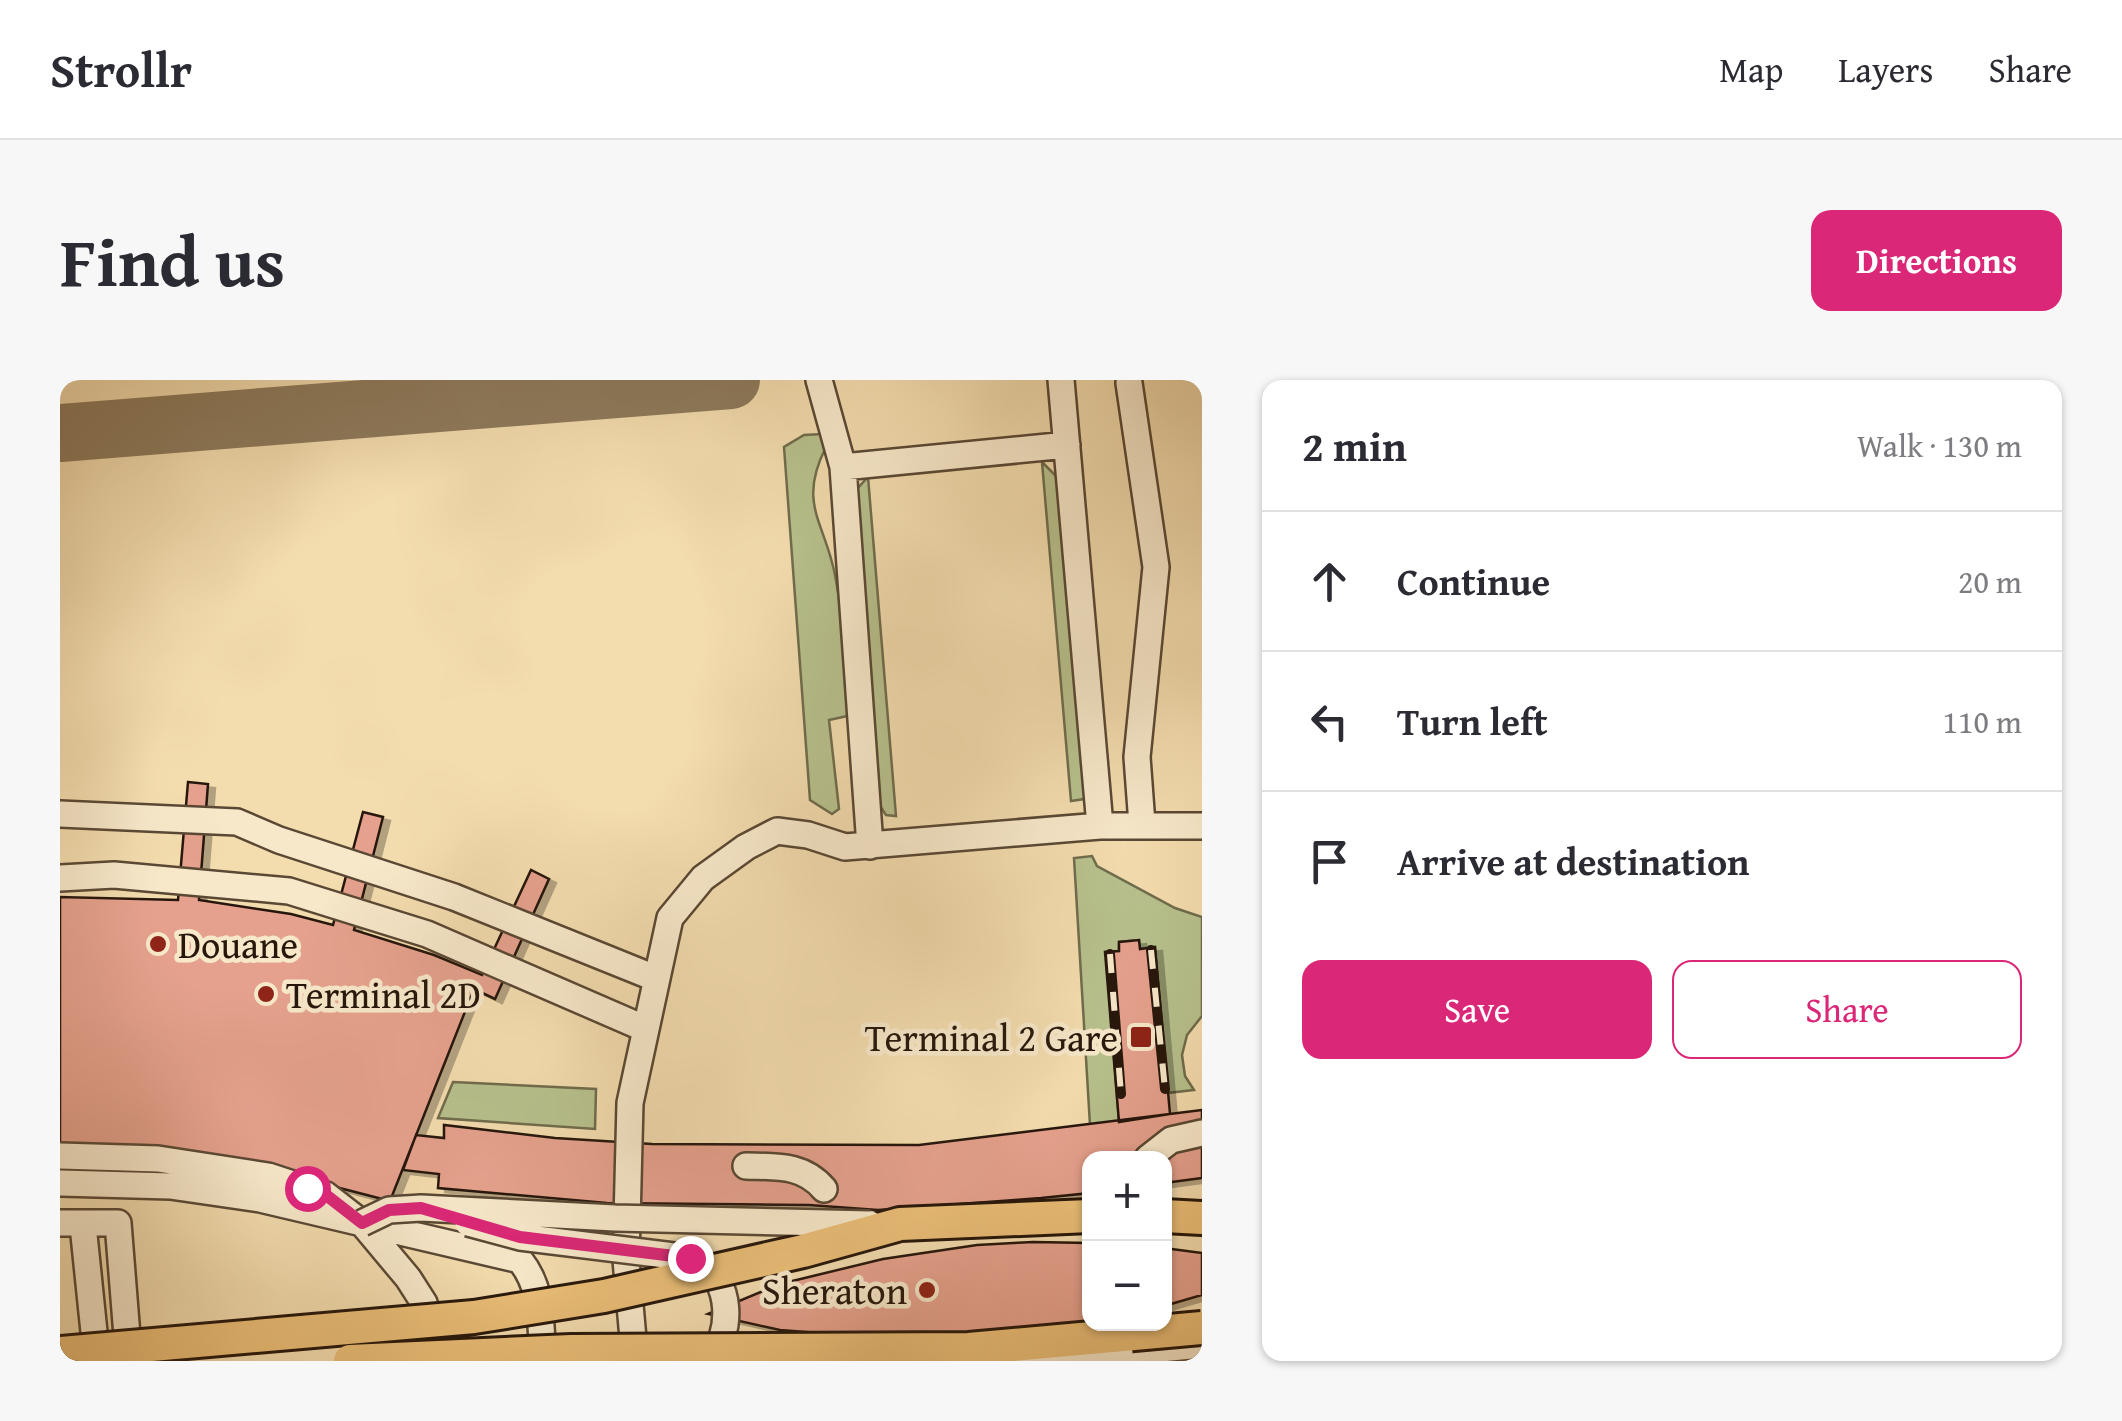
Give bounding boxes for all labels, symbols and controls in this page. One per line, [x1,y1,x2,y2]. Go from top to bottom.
text: Strollr [50,34,192,105]
text: Map [1719,44,1783,95]
text: Layers [1838,44,1933,95]
text: Share [1988,44,2072,95]
text: Find us [60,209,285,312]
button: Directions [1811,210,2062,311]
text: 2 min [1302,415,1407,476]
text: Walk · 130 m [1857,422,2022,469]
text: Continue [1397,553,1550,609]
icon: ahead [1302,554,1357,609]
text: 20 m [1958,558,2022,605]
text: Turn left [1397,693,1548,749]
icon: left [1302,694,1357,749]
text: 110 m [1943,698,2022,745]
text: Arrive at destination [1397,833,1750,889]
icon: arrive [1302,834,1357,889]
place label: Douane [178,916,298,972]
marker: Douane [147,933,169,955]
button: Save [1302,960,1652,1059]
button: Share [1672,960,2022,1059]
place label: Terminal 2D [286,966,481,1022]
marker: Terminal 2D [255,983,277,1005]
place label: Terminal 2 Gare [865,1009,1118,1065]
marker: Terminal 2 Gare [1128,1024,1154,1050]
map controls [1082,1151,1172,1331]
button: + [1082,1151,1172,1241]
route start [285,1166,331,1212]
route end [668,1236,714,1282]
button: − [1082,1241,1172,1331]
place label: Sheraton [762,1262,907,1318]
marker: Sheraton [916,1279,938,1301]

